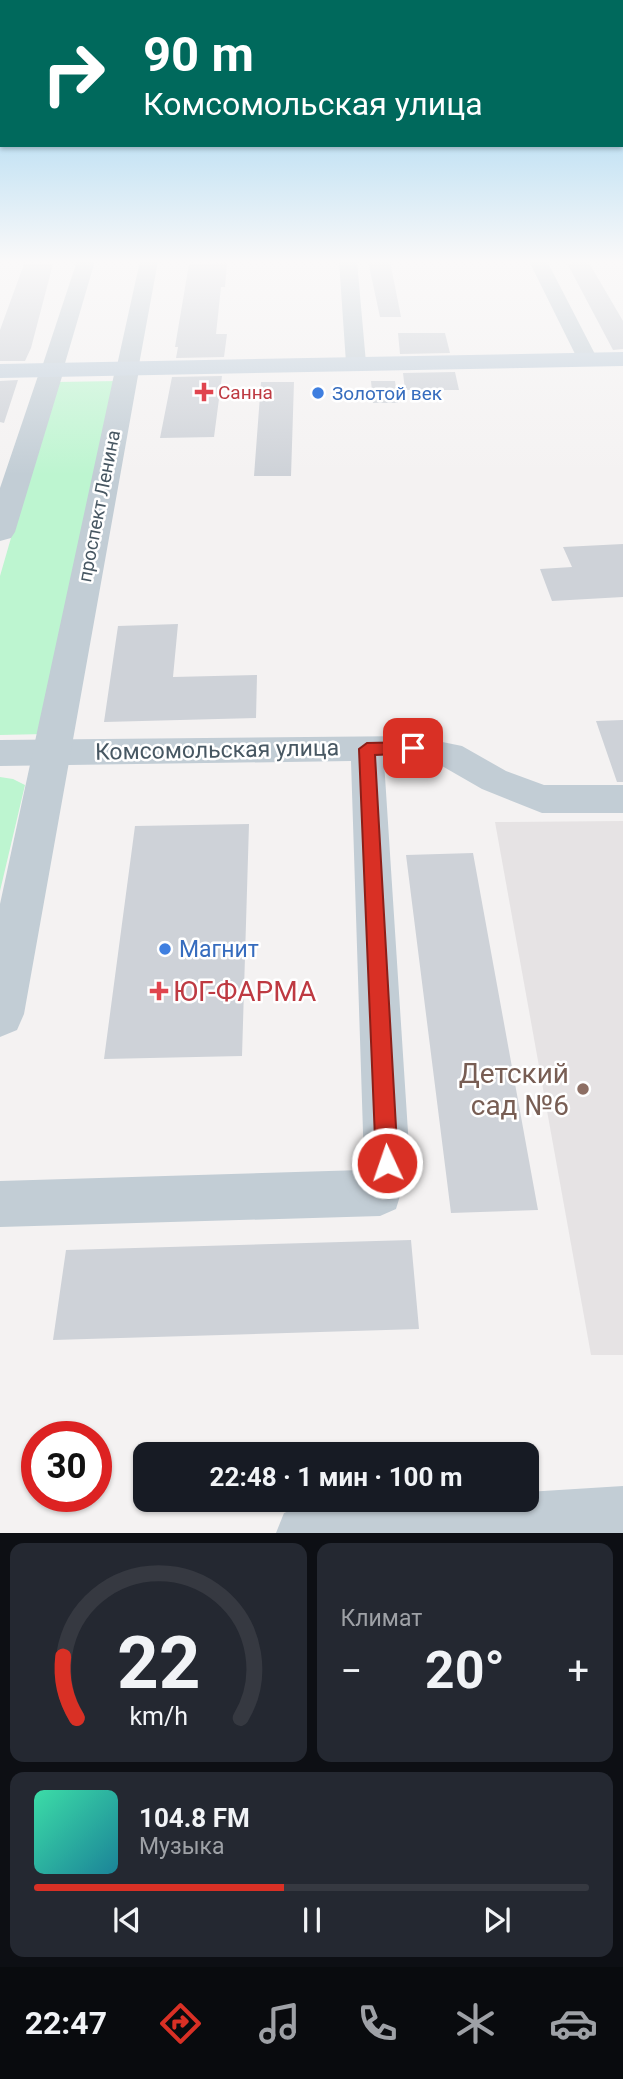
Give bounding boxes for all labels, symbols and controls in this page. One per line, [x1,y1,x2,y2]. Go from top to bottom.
text: 90 m [143,26,254,83]
icon: right [28,28,119,119]
text: Комсомольская улица [143,85,483,123]
place label: Санна [218,381,273,404]
place label: Золотой век [332,382,443,405]
marker: Санна [196,384,212,400]
marker: Золотой век [310,385,326,401]
street label: проспект Ленина [73,428,125,584]
pin [383,718,443,778]
icon: arrive [394,729,432,767]
street label: Комсомольская улица [95,734,339,766]
place label: Магнит [179,936,259,963]
marker: Магнит [157,941,173,957]
place label: ЮГ-ФАРМА [173,975,316,1008]
marker: ЮГ-ФАРМА [151,983,167,999]
place label: Детский сад №6 [459,1057,569,1122]
marker: Детский сад №6 [575,1081,591,1097]
position arrow [350,1126,424,1200]
speed limit sign: 30 [21,1421,112,1512]
text: 22:48 · 1 мин · 100 m [210,1462,462,1492]
text: Климат [341,1605,422,1632]
text: 22 [116,1621,200,1707]
text: 20° [425,1640,505,1701]
text: − [341,1649,362,1693]
text: + [567,1649,589,1693]
text: km/h [129,1702,188,1731]
text: 104.8 FM [139,1803,250,1833]
text: Музыка [139,1833,224,1860]
icon: previous [108,1901,146,1939]
icon: pause [293,1901,331,1939]
icon: next [478,1901,516,1939]
icon: directions [156,1999,205,2048]
icon: music [255,1999,304,2048]
icon: phone [353,1999,402,2048]
icon: climate [451,1999,500,2048]
icon: car [549,1999,598,2048]
text: 22:47 [25,2004,107,2042]

